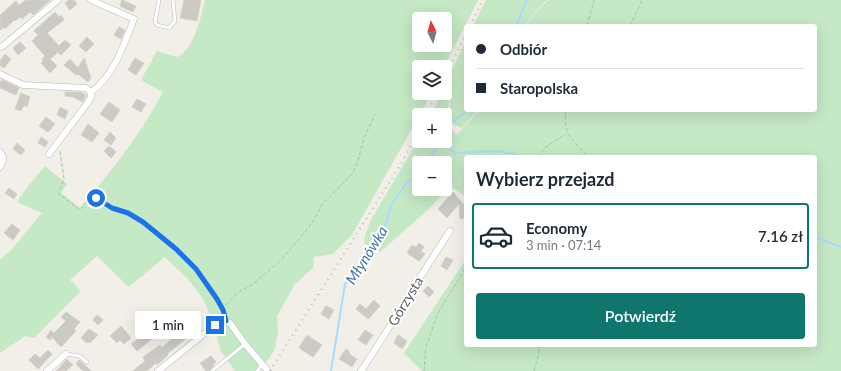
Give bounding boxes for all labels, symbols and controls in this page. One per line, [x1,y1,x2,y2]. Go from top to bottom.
north arrow [412,12,452,52]
map controls [412,12,452,196]
text: Odbiór [500,40,547,58]
button: layers [412,60,452,100]
text: Staropolska [500,79,578,97]
button: + [412,108,452,148]
button: − [412,156,452,196]
text: Wybierz przejazd [476,168,615,190]
route start [87,189,105,207]
icon: car [478,218,514,254]
text: Economy [526,219,587,237]
water label: Młynówka [341,222,391,287]
text: 7.16 zł [758,227,803,245]
text: 3 min · 07:14 [526,237,601,253]
street label: Górzysta [384,273,426,329]
button: Potwierdź [476,293,805,339]
callout: 1 min [135,311,201,339]
route end [206,316,224,334]
text: 1 min [152,317,184,333]

